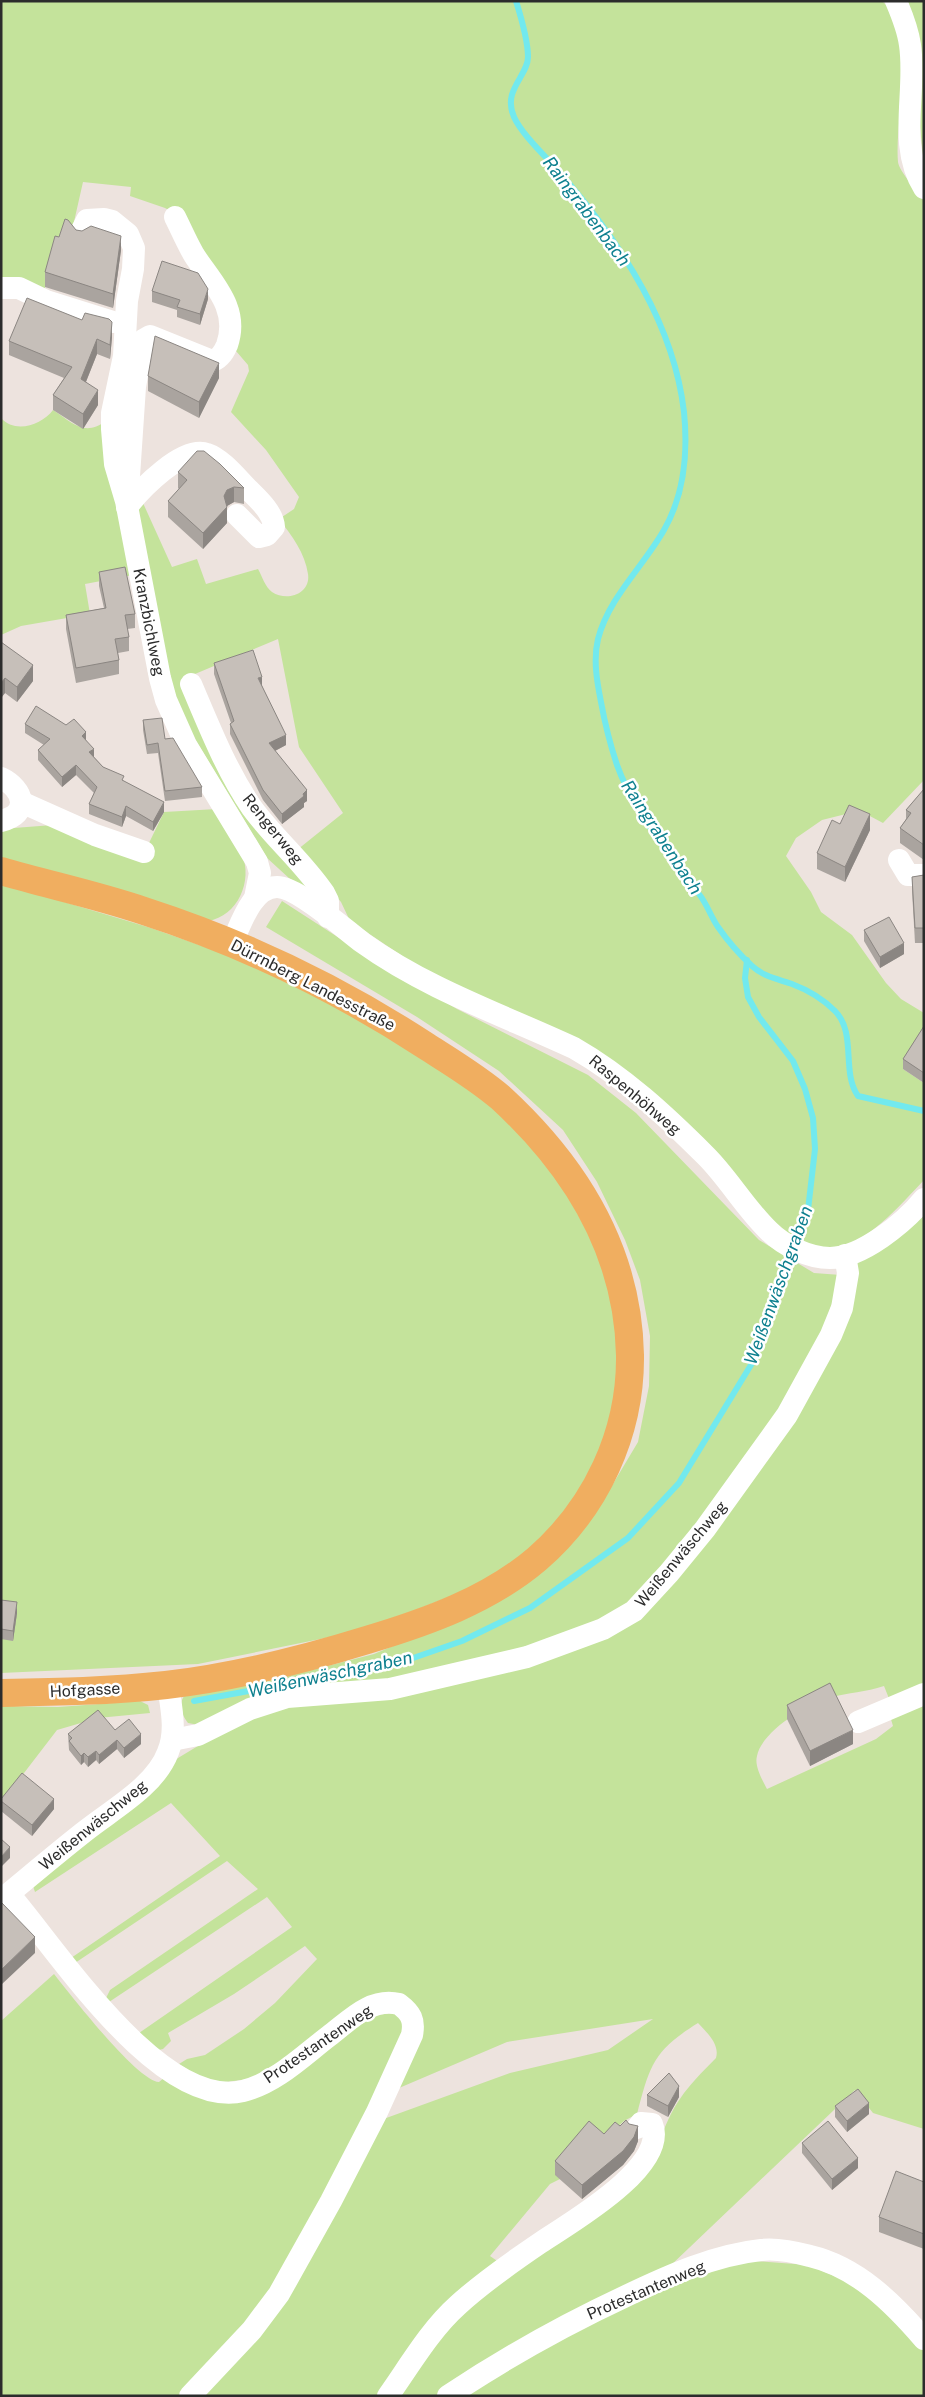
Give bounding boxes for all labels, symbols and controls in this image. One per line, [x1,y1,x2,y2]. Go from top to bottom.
water label: Raingrabenbach [539,152,635,270]
street label: Kranzbichlweg [129,566,169,678]
water label: Raingrabenbach [617,776,707,898]
street label: Rengerweg [239,790,307,868]
street label: Dürrnberg Landesstraße [228,935,398,1035]
street label: Raspenhöhweg [585,1051,685,1139]
water label: Weißenwäschgraben [740,1203,816,1367]
street label: Weißenwäschweg [631,1497,731,1611]
water label: Weißenwäschgraben [246,1646,414,1702]
street label: Hofgasse [49,1679,121,1701]
street label: Weißenwäschweg [35,1776,151,1874]
street label: Protestantenweg [260,2001,376,2087]
street label: Protestantenweg [584,2256,708,2324]

